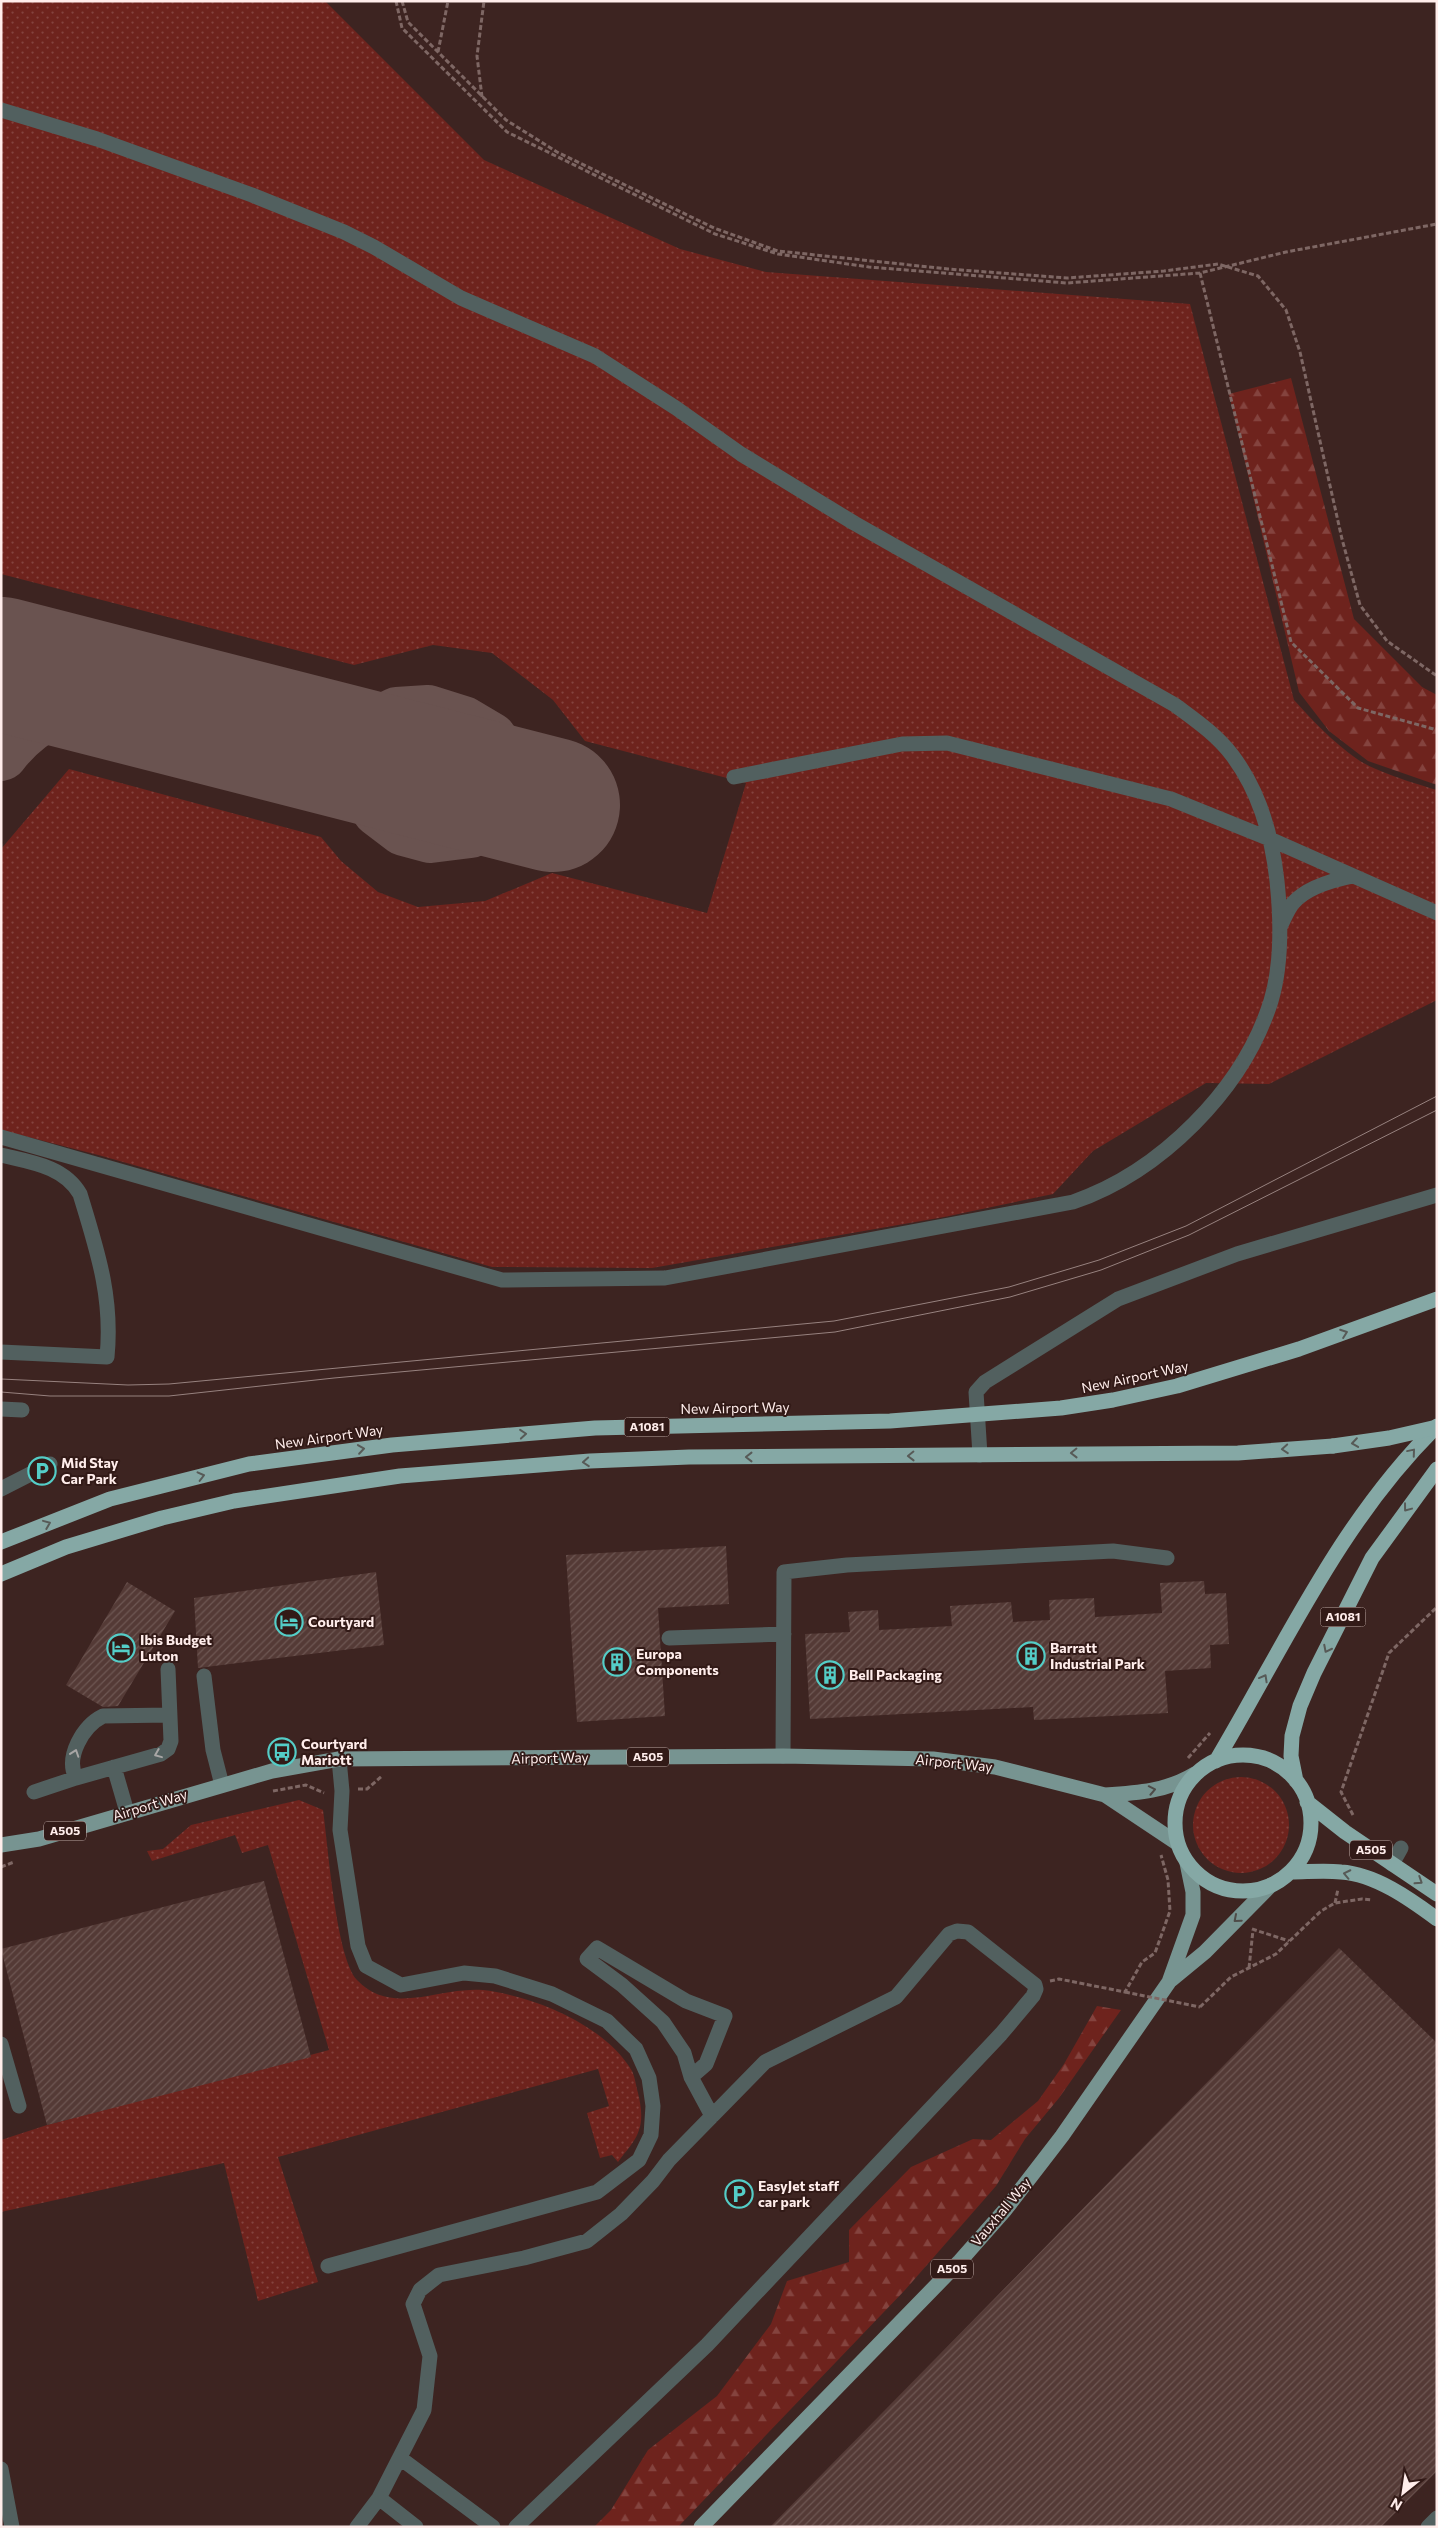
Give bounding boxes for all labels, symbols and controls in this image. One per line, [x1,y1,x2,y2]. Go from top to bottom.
one-way arrow [1340,1329,1348,1339]
street label: New Airport Way [1080,1357,1190,1396]
street label: New Airport Way [680,1398,790,1417]
road number: A1081 [624,1418,670,1436]
street label: New Airport Way [274,1420,384,1453]
one-way arrow [519,1428,527,1439]
one-way arrow [1350,1437,1358,1448]
one-way arrow [357,1444,366,1454]
one-way arrow [1280,1444,1288,1455]
one-way arrow [1069,1448,1077,1458]
one-way arrow [1406,1448,1415,1457]
one-way arrow [907,1451,914,1461]
one-way arrow [744,1452,752,1462]
place label: Mid Stay Car Park [61,1454,119,1487]
parking icon: Mid Stay Car Park [27,1456,57,1486]
one-way arrow [582,1456,590,1467]
one-way arrow [197,1471,206,1482]
one-way arrow [1404,1502,1413,1512]
one-way arrow [42,1520,50,1530]
hotel icon: Courtyard [274,1607,304,1637]
road number: A1081 [1320,1608,1366,1626]
place label: Courtyard [308,1613,374,1630]
place label: Ibis Budget Luton [140,1631,212,1664]
hotel icon: Ibis Budget Luton [106,1633,136,1663]
place label: Barratt Industrial Park [1050,1639,1145,1672]
building icon: Barratt Industrial Park [1016,1641,1046,1671]
one-way arrow [1323,1644,1333,1653]
place label: Europa Components [636,1645,719,1678]
building icon: Europa Components [602,1647,632,1677]
building icon: Bell Packaging [815,1660,845,1690]
place label: Bell Packaging [849,1666,942,1683]
one-way arrow [1257,1675,1267,1684]
place label: Courtyard Mariott [301,1735,367,1768]
bus stop icon: Courtyard Mariott [267,1737,297,1767]
one-way arrow [154,1748,163,1758]
street label: Airport Way [511,1748,589,1767]
road number: A505 [627,1748,669,1766]
one-way arrow [69,1749,79,1758]
street label: Airport Way [915,1750,993,1775]
street label: Airport Way [110,1785,189,1824]
one-way arrow [1147,1786,1156,1796]
road number: A505 [44,1822,86,1840]
road number: A505 [1350,1840,1392,1860]
one-way arrow [1343,1869,1352,1879]
one-way arrow [1413,1875,1422,1884]
one-way arrow [1233,1914,1242,1923]
street label: Vauxhall Way [967,2174,1034,2250]
place label: EasyJet staff car park [758,2177,840,2210]
parking icon: EasyJet staff car park [724,2179,754,2209]
road number: A505 [931,2260,973,2278]
north arrow [1378,2468,1428,2518]
text: N [1387,2495,1405,2515]

